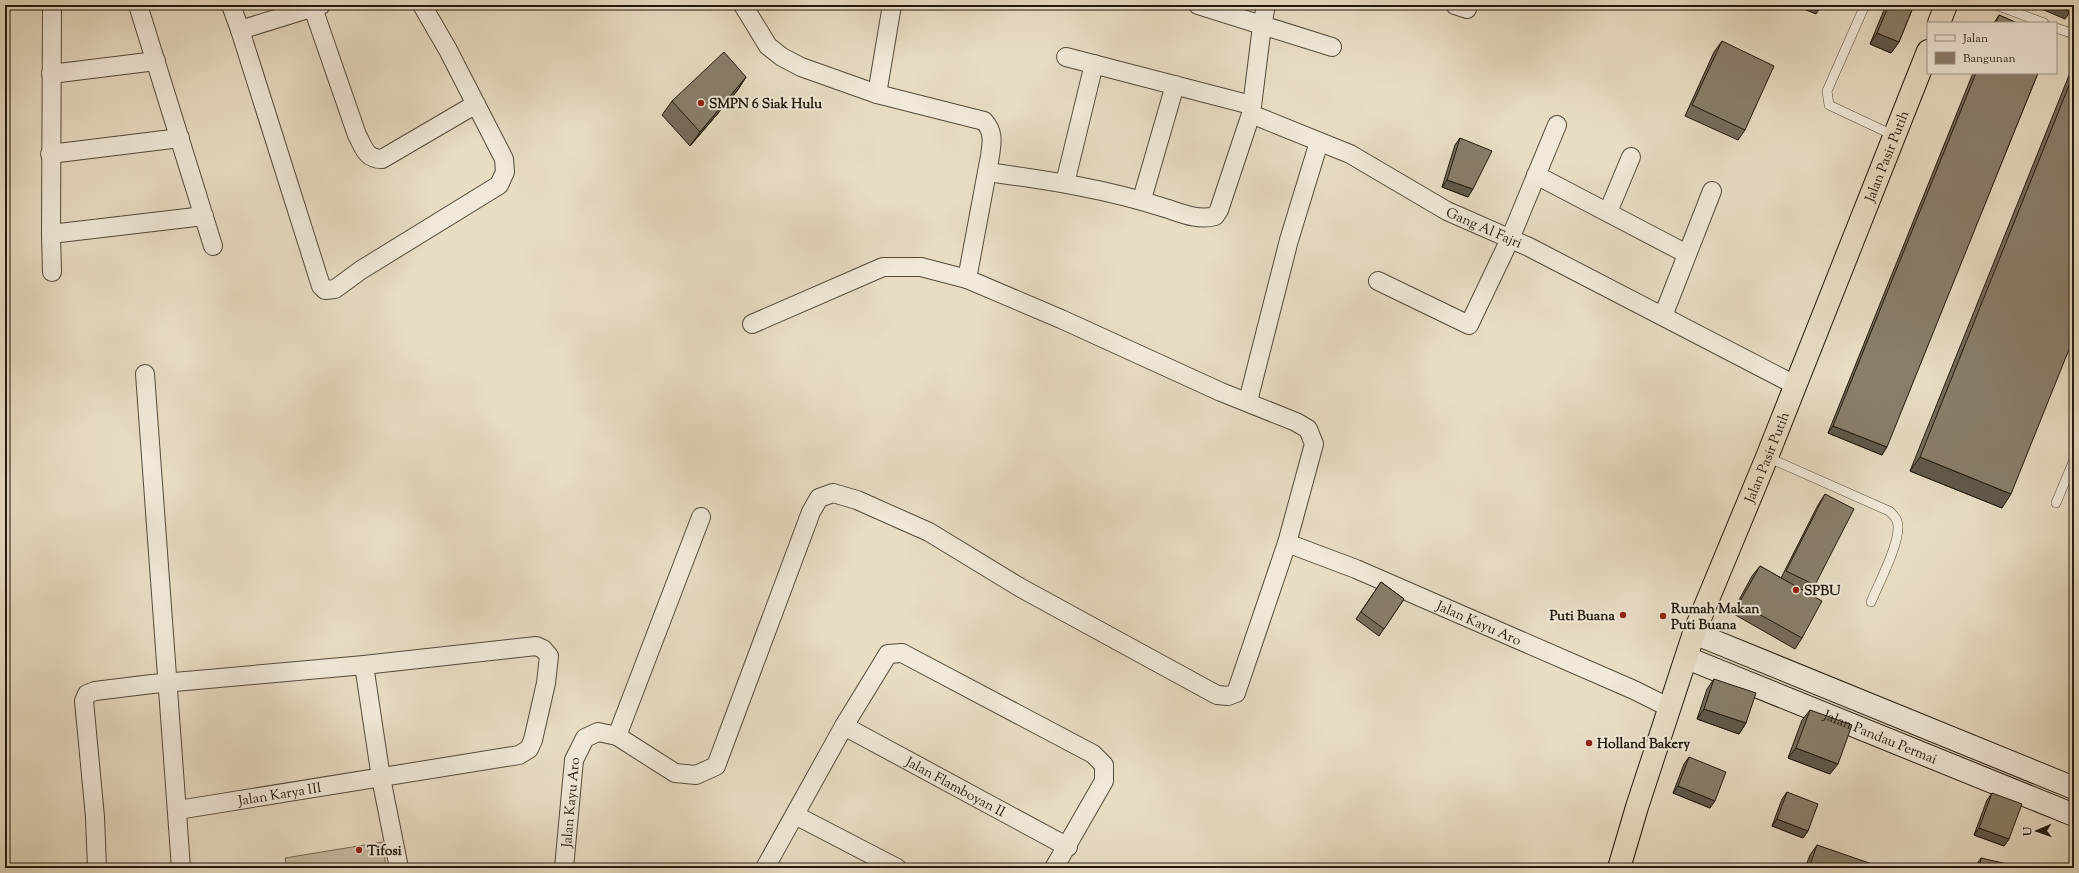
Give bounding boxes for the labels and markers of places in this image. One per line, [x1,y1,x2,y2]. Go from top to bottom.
place label: SMPN 6 Siak Hulu [709,95,823,115]
marker: SMPN 6 Siak Hulu [696,98,706,108]
place label: SPBU [1804,582,1841,602]
marker: SPBU [1791,585,1801,595]
place label: Rumah Makan Puti Buana [1671,600,1760,636]
place label: Puti Buana [1549,607,1616,627]
marker: Puti Buana [1618,610,1628,620]
marker: Rumah Makan Puti Buana [1658,611,1668,621]
place label: Holland Bakery [1597,735,1690,755]
marker: Holland Bakery [1584,738,1594,748]
place label: Tifosi [367,842,402,862]
marker: Tifosi [354,845,364,855]

